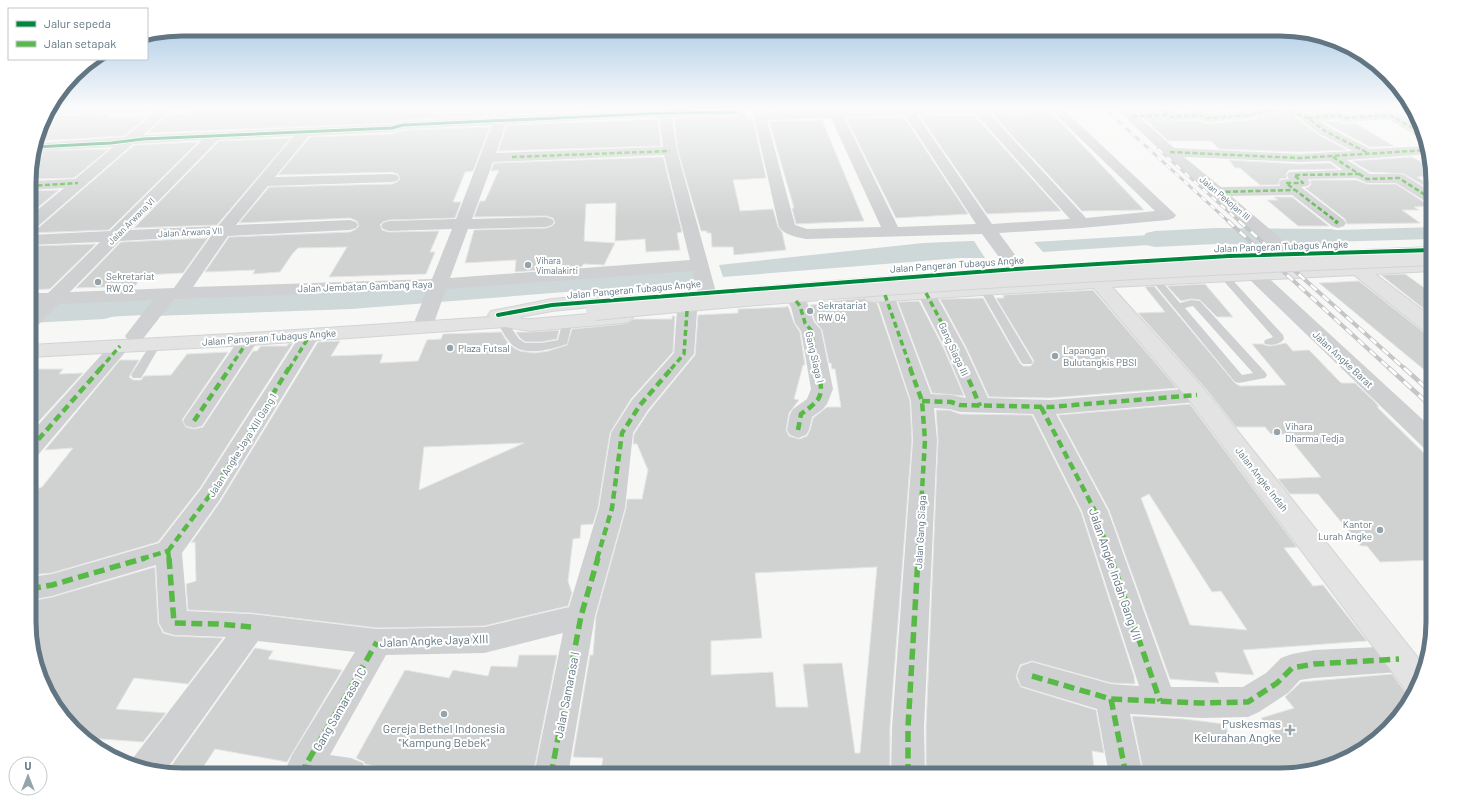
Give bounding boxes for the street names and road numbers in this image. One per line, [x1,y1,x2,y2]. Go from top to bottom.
street label: Jalan Pekojan III [1197,174,1253,222]
street label: Jalan Arwana VI [105,195,157,247]
street label: Jalan Arwana VII [158,225,222,239]
street label: Jalan Pangeran Tubagus Angke [1214,238,1348,254]
street label: Jalan Pangeran Tubagus Angke [889,253,1025,275]
street label: Jalan Pangeran Tubagus Angke [566,277,702,301]
street label: Jalan Jembatan Gambang Raya [297,278,433,294]
street label: Gang Siaga III [936,320,972,378]
street label: Jalan Pangeran Tubagus Angke [201,326,337,348]
street label: Jalan Angke Barat [1310,328,1376,390]
street label: Gang Siaga I [803,330,827,384]
street label: Jalan Angke Jaya XIII Gang 1 [205,391,279,499]
street label: Jalan Angke Indah [1233,444,1291,514]
street label: Jalan Gang Siaga [912,495,928,569]
street label: Jalan Angke Indah Gang VII [1087,506,1145,642]
street label: Jalan Angke Jaya XIII [379,631,489,649]
street label: Jalan Samarasa I [551,651,581,739]
street label: Gang Samarasa 1C [309,665,369,753]

